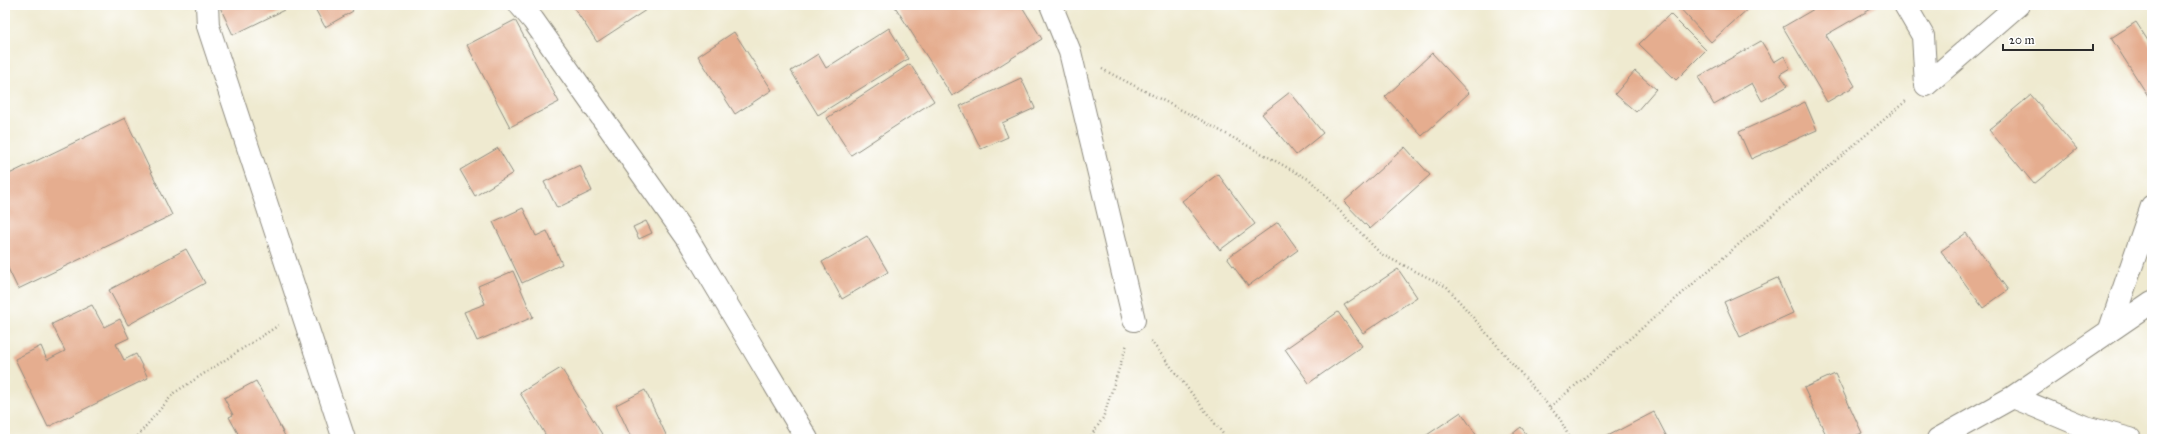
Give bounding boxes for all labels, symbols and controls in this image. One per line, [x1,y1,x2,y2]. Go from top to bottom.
scale bar [2003,26,2093,52]
text: 20 m [2009,33,2035,47]

